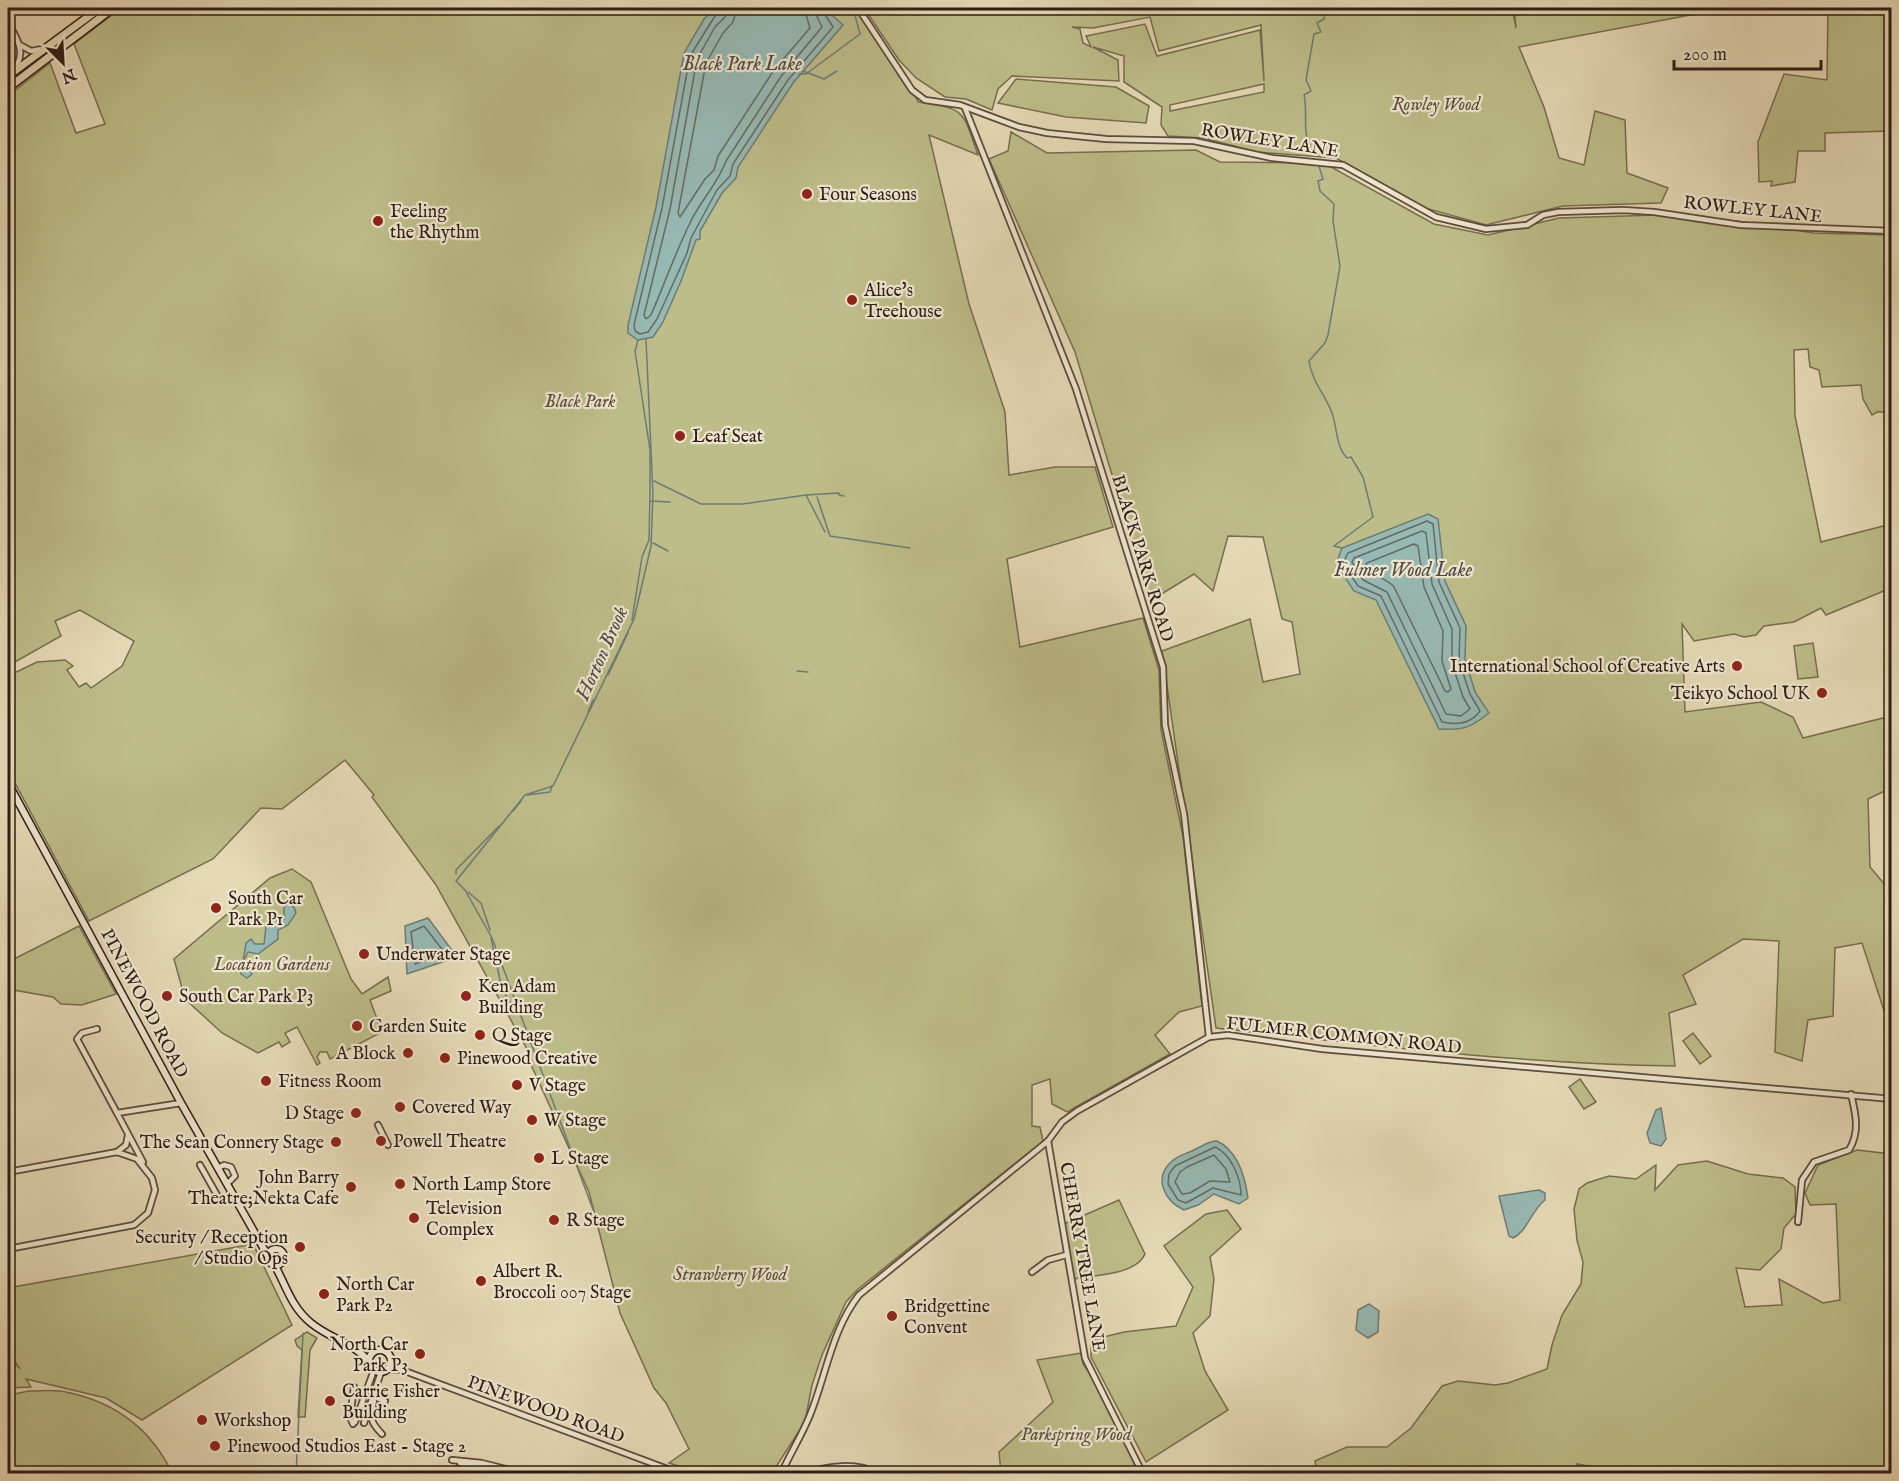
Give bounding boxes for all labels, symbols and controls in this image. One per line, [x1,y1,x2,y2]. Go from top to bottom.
north arrow [33,33,93,93]
scale bar [1674,33,1821,71]
text: 200 m [1683,44,1727,67]
water label: Black Park Lake [682,52,802,77]
text: N [58,63,80,87]
park label: Rowley Wood [1392,94,1482,117]
street label: ROWLEY LANE [1199,119,1340,164]
place label: Four Seasons [819,184,917,207]
marker: Four Seasons [800,187,814,201]
street label: ROWLEY LANE [1682,192,1823,229]
place label: Feeling the Rhythm [390,201,479,245]
marker: Feeling the Rhythm [371,214,385,228]
place label: Alice's Treehouse [863,280,942,324]
marker: Alice's Treehouse [845,293,859,307]
park label: Black Park [545,391,615,414]
place label: Leaf Seat [692,426,763,449]
marker: Leaf Seat [673,429,687,443]
street label: BLACK PARK ROAD [1105,472,1178,645]
water label: Fulmer Wood Lake [1334,558,1473,583]
water label: Horton Brook [570,603,634,705]
place label: International School of Creative Arts [1450,656,1725,679]
marker: International School of Creative Arts [1730,659,1744,673]
place label: Teikyo School UK [1671,683,1811,706]
marker: Teikyo School UK [1815,686,1829,700]
place label: South Car Park P1 [228,888,304,932]
marker: South Car Park P1 [209,901,223,915]
street label: PINEWOOD ROAD [95,925,193,1082]
place label: Underwater Stage [376,944,511,967]
marker: Underwater Stage [357,947,371,961]
park label: Location Gardens [213,954,331,977]
place label: Ken Adam Building [478,976,556,1020]
place label: South Car Park P3 [179,986,313,1009]
marker: South Car Park P3 [160,989,174,1003]
marker: Ken Adam Building [459,989,473,1003]
street label: FULMER COMMON ROAD [1225,1013,1463,1060]
place label: Garden Suite [369,1016,467,1039]
marker: Garden Suite [350,1019,364,1033]
place label: Q Stage [492,1025,552,1048]
marker: Q Stage [473,1028,487,1042]
place label: A Block [335,1043,396,1066]
marker: A Block [401,1046,415,1060]
place label: Pinewood Creative [457,1048,597,1071]
marker: Pinewood Creative [438,1051,452,1065]
place label: Fitness Room [278,1071,382,1094]
marker: Fitness Room [259,1074,273,1088]
place label: V Stage [528,1075,586,1098]
marker: V Stage [510,1078,524,1092]
place label: Covered Way [412,1097,512,1120]
marker: Covered Way [393,1100,407,1114]
place label: D Stage [284,1103,344,1126]
marker: D Stage [349,1106,363,1120]
place label: W Stage [544,1110,606,1133]
marker: W Stage [525,1113,539,1127]
place label: Powell Theatre [393,1131,506,1154]
place label: The Sean Connery Stage [140,1132,324,1155]
marker: Powell Theatre [374,1134,388,1148]
marker: The Sean Connery Stage [329,1135,343,1149]
place label: L Stage [551,1148,609,1171]
marker: L Stage [532,1151,546,1165]
street label: CHERRY TREE LANE [1053,1160,1110,1354]
place label: John Barry Theatre;Nekta Cafe [188,1167,339,1211]
place label: North Lamp Store [412,1174,551,1197]
marker: North Lamp Store [393,1177,407,1191]
marker: John Barry Theatre;Nekta Cafe [344,1180,358,1194]
place label: Television Complex [426,1198,502,1242]
place label: R Stage [566,1210,625,1233]
marker: Television Complex [407,1211,421,1225]
marker: R Stage [547,1213,561,1227]
place label: Security / Reception / Studio Ops [135,1227,288,1271]
marker: Security / Reception / Studio Ops [293,1240,307,1254]
place label: Albert R. Broccoli 007 Stage [492,1261,631,1305]
park label: Strawberry Wood [673,1264,789,1287]
place label: North Car Park P2 [336,1274,415,1318]
marker: Albert R. Broccoli 007 Stage [474,1274,488,1288]
marker: North Car Park P2 [317,1287,331,1301]
place label: Bridgettine Convent [904,1296,990,1340]
marker: Bridgettine Convent [885,1309,899,1323]
place label: North Car Park P3 [330,1334,408,1378]
marker: North Car Park P3 [413,1347,427,1361]
street label: PINEWOOD ROAD [464,1371,627,1450]
place label: Carrie Fisher Building [342,1381,440,1425]
marker: Carrie Fisher Building [323,1394,337,1408]
place label: Workshop [214,1410,292,1433]
marker: Workshop [195,1413,209,1427]
park label: Parkspring Wood [1021,1424,1133,1447]
place label: Pinewood Studios East - Stage 2 [227,1436,466,1459]
marker: Pinewood Studios East - Stage 2 [208,1439,222,1453]

